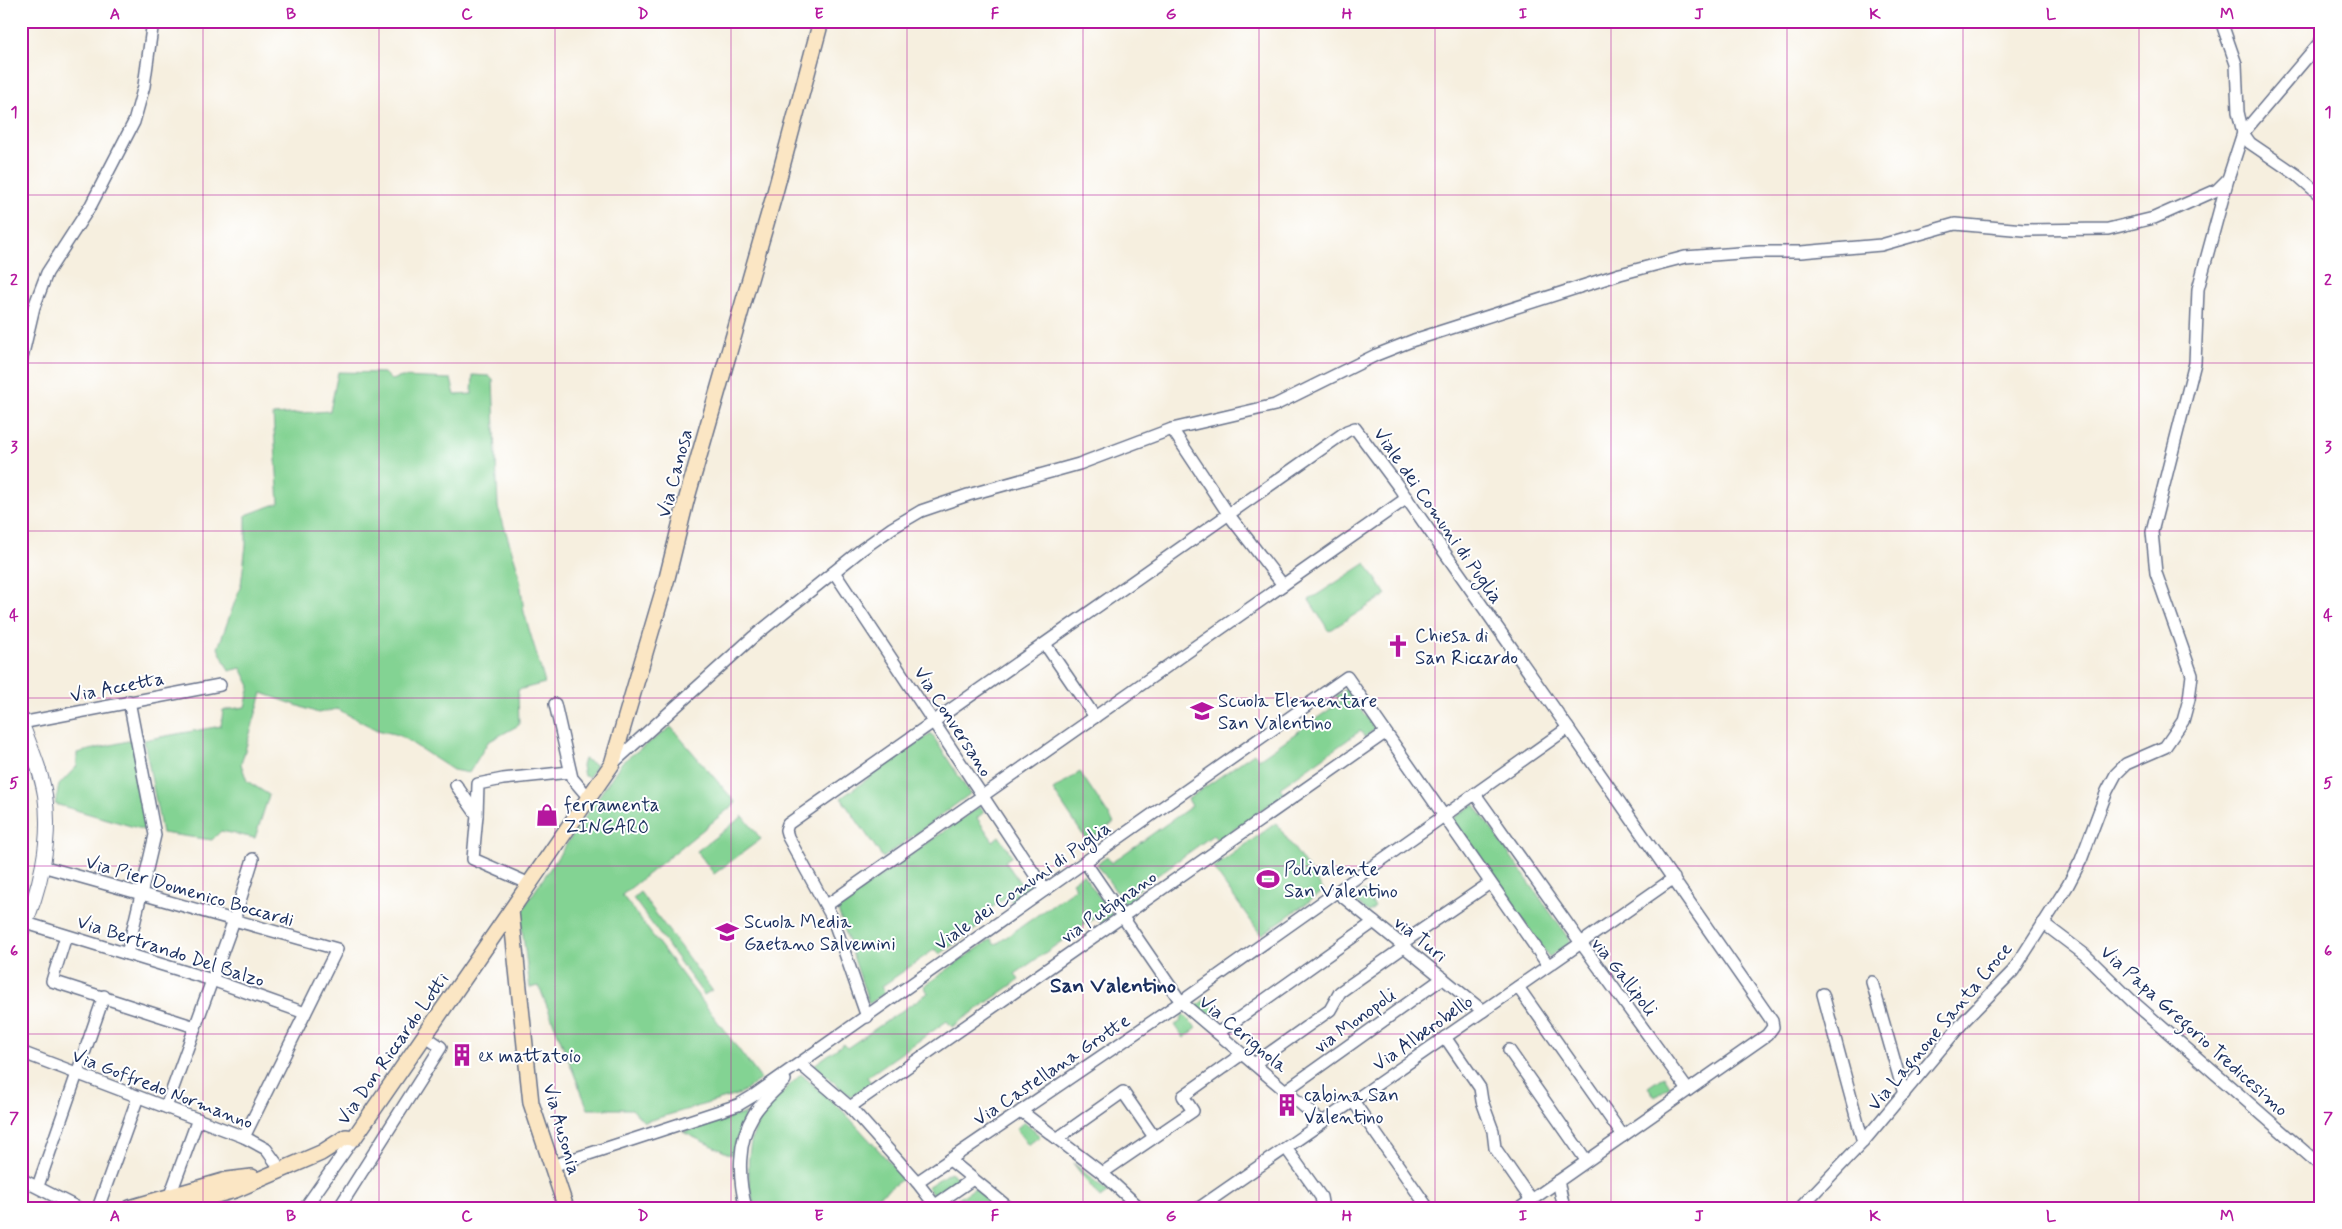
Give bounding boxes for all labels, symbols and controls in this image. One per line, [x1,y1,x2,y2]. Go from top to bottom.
text: A [110,4,120,25]
text: B [286,4,296,25]
text: C [461,4,473,25]
text: D [637,4,649,25]
text: E [814,4,824,25]
text: F [991,4,1000,25]
text: G [1166,4,1177,25]
text: H [1342,4,1353,25]
text: I [1519,4,1528,25]
text: J [1694,4,1704,25]
text: K [1869,4,1881,25]
text: L [2046,4,2057,25]
text: M [2220,4,2234,25]
text: 1 [10,102,18,123]
text: 1 [2324,102,2332,123]
text: 2 [10,270,18,291]
text: 2 [2324,270,2332,291]
street label: Viale dei Comuni di Puglia [1366,423,1508,610]
street label: Via Canosa [652,426,699,520]
text: 3 [10,437,18,458]
text: 3 [2324,437,2332,458]
text: 4 [9,605,19,626]
text: 4 [2323,605,2333,626]
place label: Chiesa di San Riccardo [1415,624,1518,671]
church icon: Chiesa di San Riccardo [1385,633,1411,659]
street label: Via Conversano [908,662,998,782]
street label: Via Accetta [68,666,166,709]
place label: Scuola Elementare San Valentino [1218,689,1377,736]
school or university icon: Scuola Elementare San Valentino [1189,698,1215,724]
text: 5 [9,773,19,794]
text: 5 [2323,773,2333,794]
place label: ferramenta ZINGARO [564,793,660,840]
shop icon: ferramenta ZINGARO [534,802,560,828]
street label: Viale dei Comuni di Puglia [930,816,1117,958]
street label: Via Pier Domenico Boccardi [83,850,297,933]
place label: Polivalente San Valentino [1284,857,1398,904]
street label: via Putignano [1056,865,1163,950]
sports icon: Polivalente San Valentino [1255,866,1281,892]
street label: Via Bertrando Del Balzo [73,909,268,994]
place label: Scuola Media Gaetano Salvemini [744,910,896,957]
street label: via Turi [1388,910,1452,968]
school or university icon: Scuola Media Gaetano Salvemini [714,919,740,945]
street label: via Gallipoli [1585,932,1663,1022]
street label: Via Lagnone Santa Croce [1862,937,2021,1119]
street label: Via Papa Gregorio Tredicesimo [2093,940,2293,1125]
text: 6 [10,941,18,962]
text: 6 [2324,941,2332,962]
street label: Via Don Riccardo Lotti [331,968,455,1130]
district label: San Valentino [1050,972,1176,1000]
street label: via Monopoli [1309,983,1401,1060]
street label: Via Alberobello [1368,989,1478,1077]
street label: Via Cerignola [1192,990,1293,1081]
street label: Via Castellana Grotte [968,1008,1135,1132]
building icon: ex mattatoio [449,1042,475,1068]
street label: Via Goffredo Normanno [68,1043,257,1136]
place label: ex mattatoio [478,1044,581,1069]
street label: Via Ausonia [537,1081,587,1178]
place label: cabina San Valentino [1304,1083,1399,1130]
building icon: cabina San Valentino [1274,1092,1300,1118]
text: 7 [9,1108,19,1129]
text: 7 [2323,1108,2333,1129]
text: A [110,1206,120,1227]
text: B [286,1206,296,1227]
text: C [461,1206,473,1227]
text: D [637,1206,649,1227]
text: E [814,1206,824,1227]
text: F [991,1206,1000,1227]
text: G [1166,1206,1177,1227]
text: H [1342,1206,1353,1227]
text: I [1519,1206,1528,1227]
text: J [1694,1206,1704,1227]
text: K [1869,1206,1881,1227]
text: L [2046,1206,2057,1227]
text: M [2220,1206,2234,1227]

